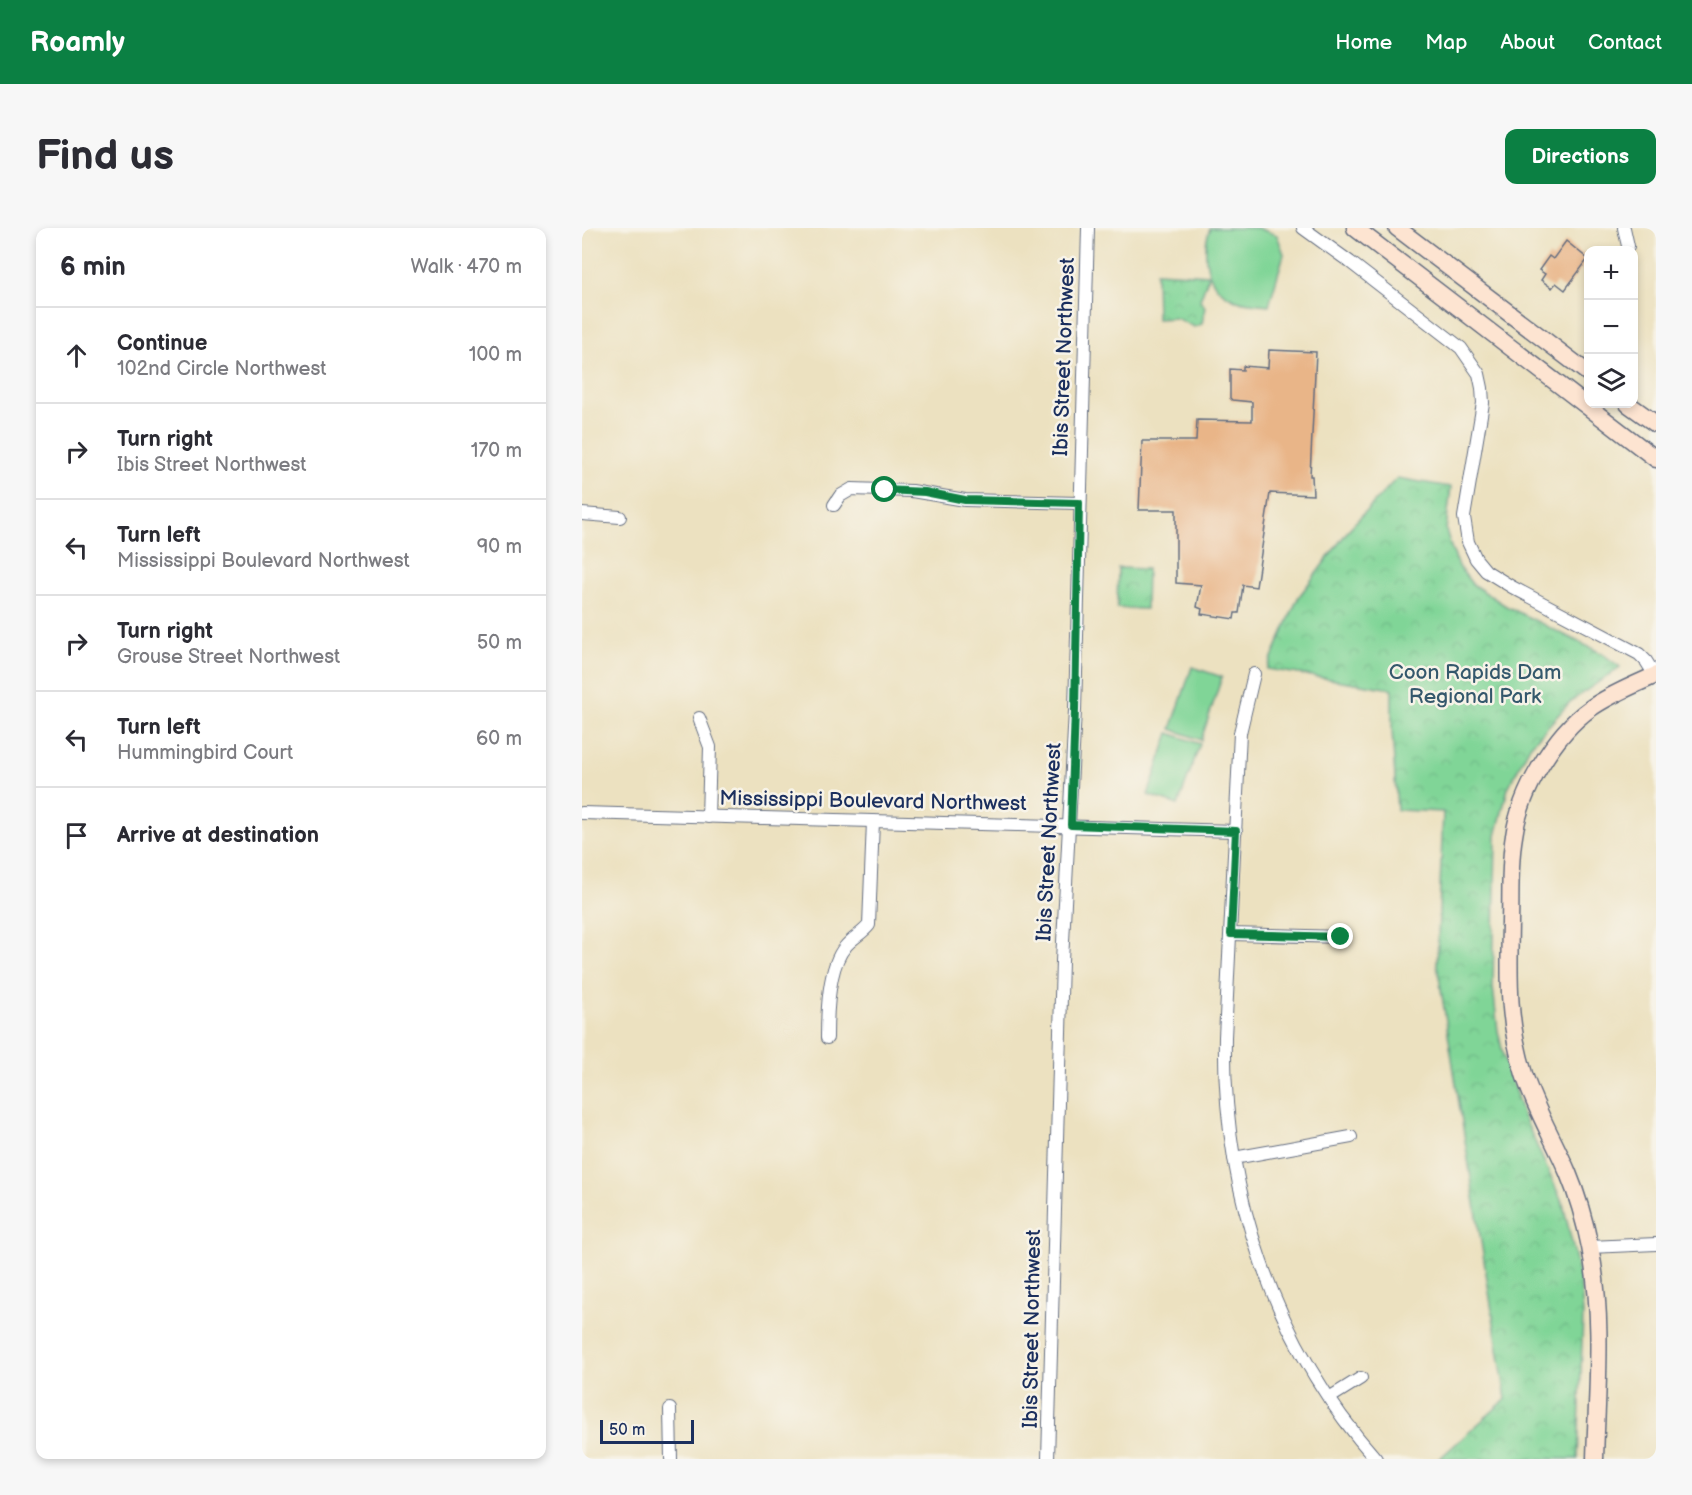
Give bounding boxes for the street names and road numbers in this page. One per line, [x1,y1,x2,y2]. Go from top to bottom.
street label: Ibis Street Northwest [1048,257,1080,457]
street label: Ibis Street Northwest [1031,741,1067,942]
street label: Mississippi Boulevard Northwest [719,786,1027,816]
street label: Ibis Street Northwest [1018,1229,1046,1429]

